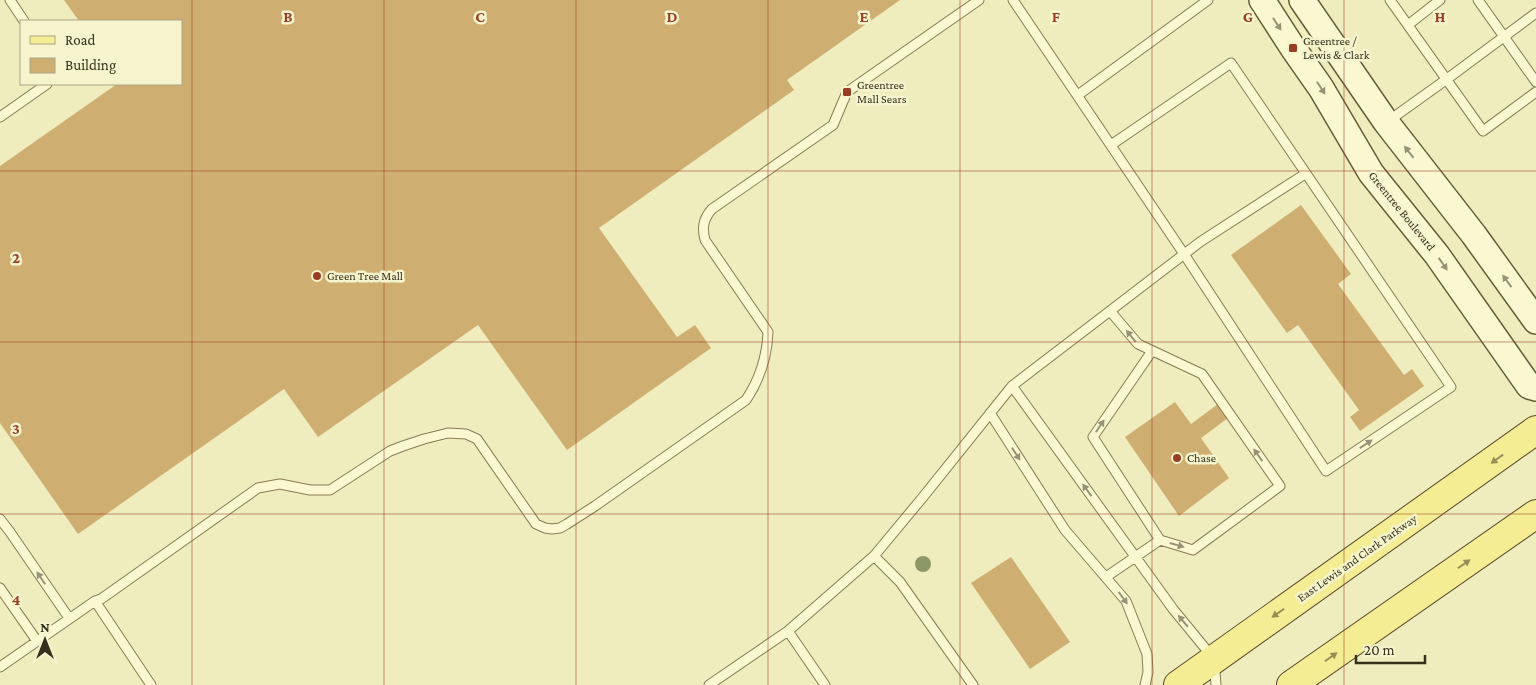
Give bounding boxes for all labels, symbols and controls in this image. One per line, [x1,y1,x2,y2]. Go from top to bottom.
text: B [283,8,293,25]
text: C [475,8,485,25]
text: D [666,8,678,25]
text: E [859,8,869,25]
text: F [1052,8,1061,25]
text: G [1243,8,1253,25]
text: H [1435,8,1446,25]
one-way arrow [1273,17,1282,31]
legend [20,20,182,85]
text: Road [65,32,96,48]
place label: Greentree / Lewis & Clark [1303,34,1370,62]
marker: Greentree / Lewis & Clark [1287,42,1299,54]
text: Building [65,57,116,74]
place label: Greentree Mall Sears [857,78,907,106]
one-way arrow [1316,82,1325,95]
marker: Greentree Mall Sears [841,86,853,98]
one-way arrow [1404,146,1415,159]
street label: Greentree Boulevard [1366,169,1439,254]
text: 2 [12,249,20,266]
one-way arrow [1438,257,1448,271]
place label: Green Tree Mall [327,269,403,283]
marker: Green Tree Mall [311,270,323,282]
one-way arrow [1502,275,1513,288]
one-way arrow [1126,330,1137,342]
one-way arrow [1095,419,1105,433]
text: 3 [12,420,20,437]
one-way arrow [1359,439,1373,449]
one-way arrow [1011,447,1021,460]
one-way arrow [1253,448,1263,461]
place label: Chase [1187,451,1216,465]
marker: Chase [1171,452,1183,464]
one-way arrow [1490,454,1503,464]
one-way arrow [1082,483,1092,497]
street label: East Lewis and Clark Parkway [1295,511,1420,605]
one-way arrow [1170,541,1185,549]
one-way arrow [1457,559,1471,569]
one-way arrow [36,571,46,585]
text: 4 [12,591,21,608]
one-way arrow [1118,591,1128,605]
one-way arrow [1271,608,1285,618]
north arrow [20,615,70,665]
one-way arrow [1178,615,1189,628]
text: N [40,619,50,635]
scale bar [1356,632,1425,664]
text: 20 m [1364,642,1395,658]
one-way arrow [1324,652,1338,662]

